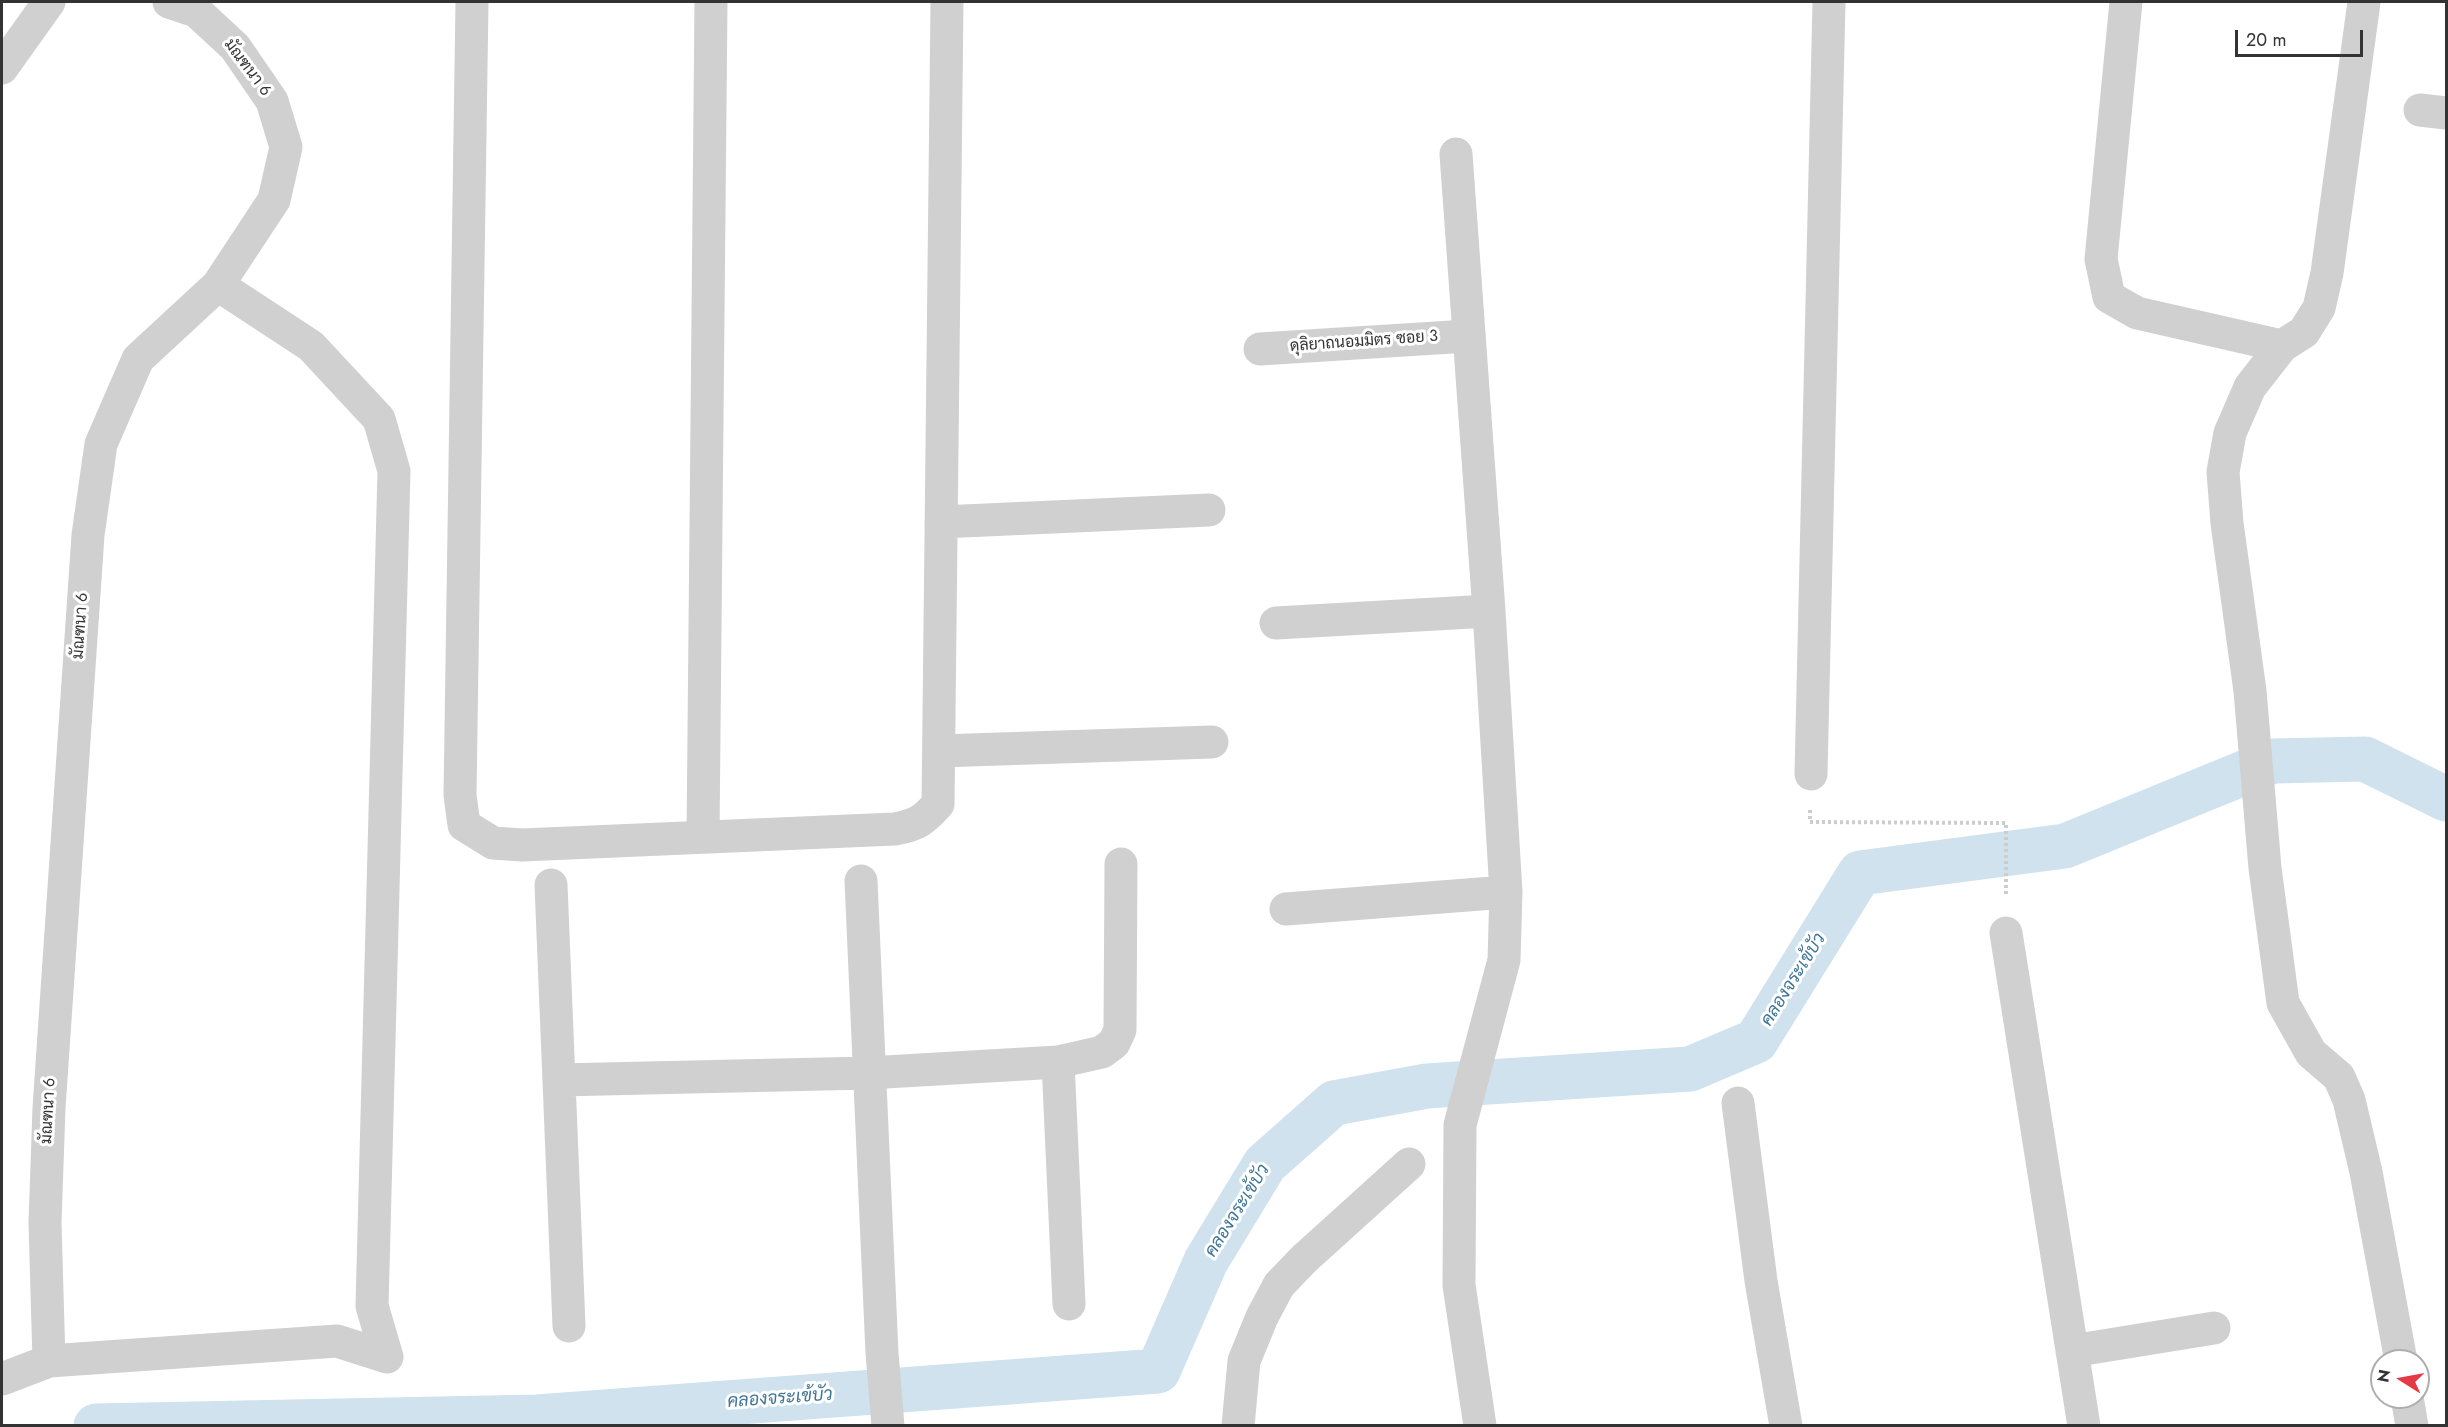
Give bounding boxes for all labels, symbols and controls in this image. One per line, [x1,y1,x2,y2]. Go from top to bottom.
scale bar [2238,18,2366,56]
text: 20 m [2246,27,2286,53]
street label: มัณฑนา 6 [219,36,275,100]
street label: ดุลิยาถนอมมิตร ซอย 3 [1289,327,1439,357]
street label: มัณฑนา 6 [69,592,93,660]
water label: คลองจระเข้บัว [1757,930,1831,1030]
street label: มัณฑนา 6 [38,1077,60,1145]
water label: คลองจระเข้บัว [1201,1161,1275,1261]
north arrow [2370,1349,2430,1409]
text: N [2371,1367,2396,1384]
water label: คลองจระเข้บัว [727,1385,833,1413]

